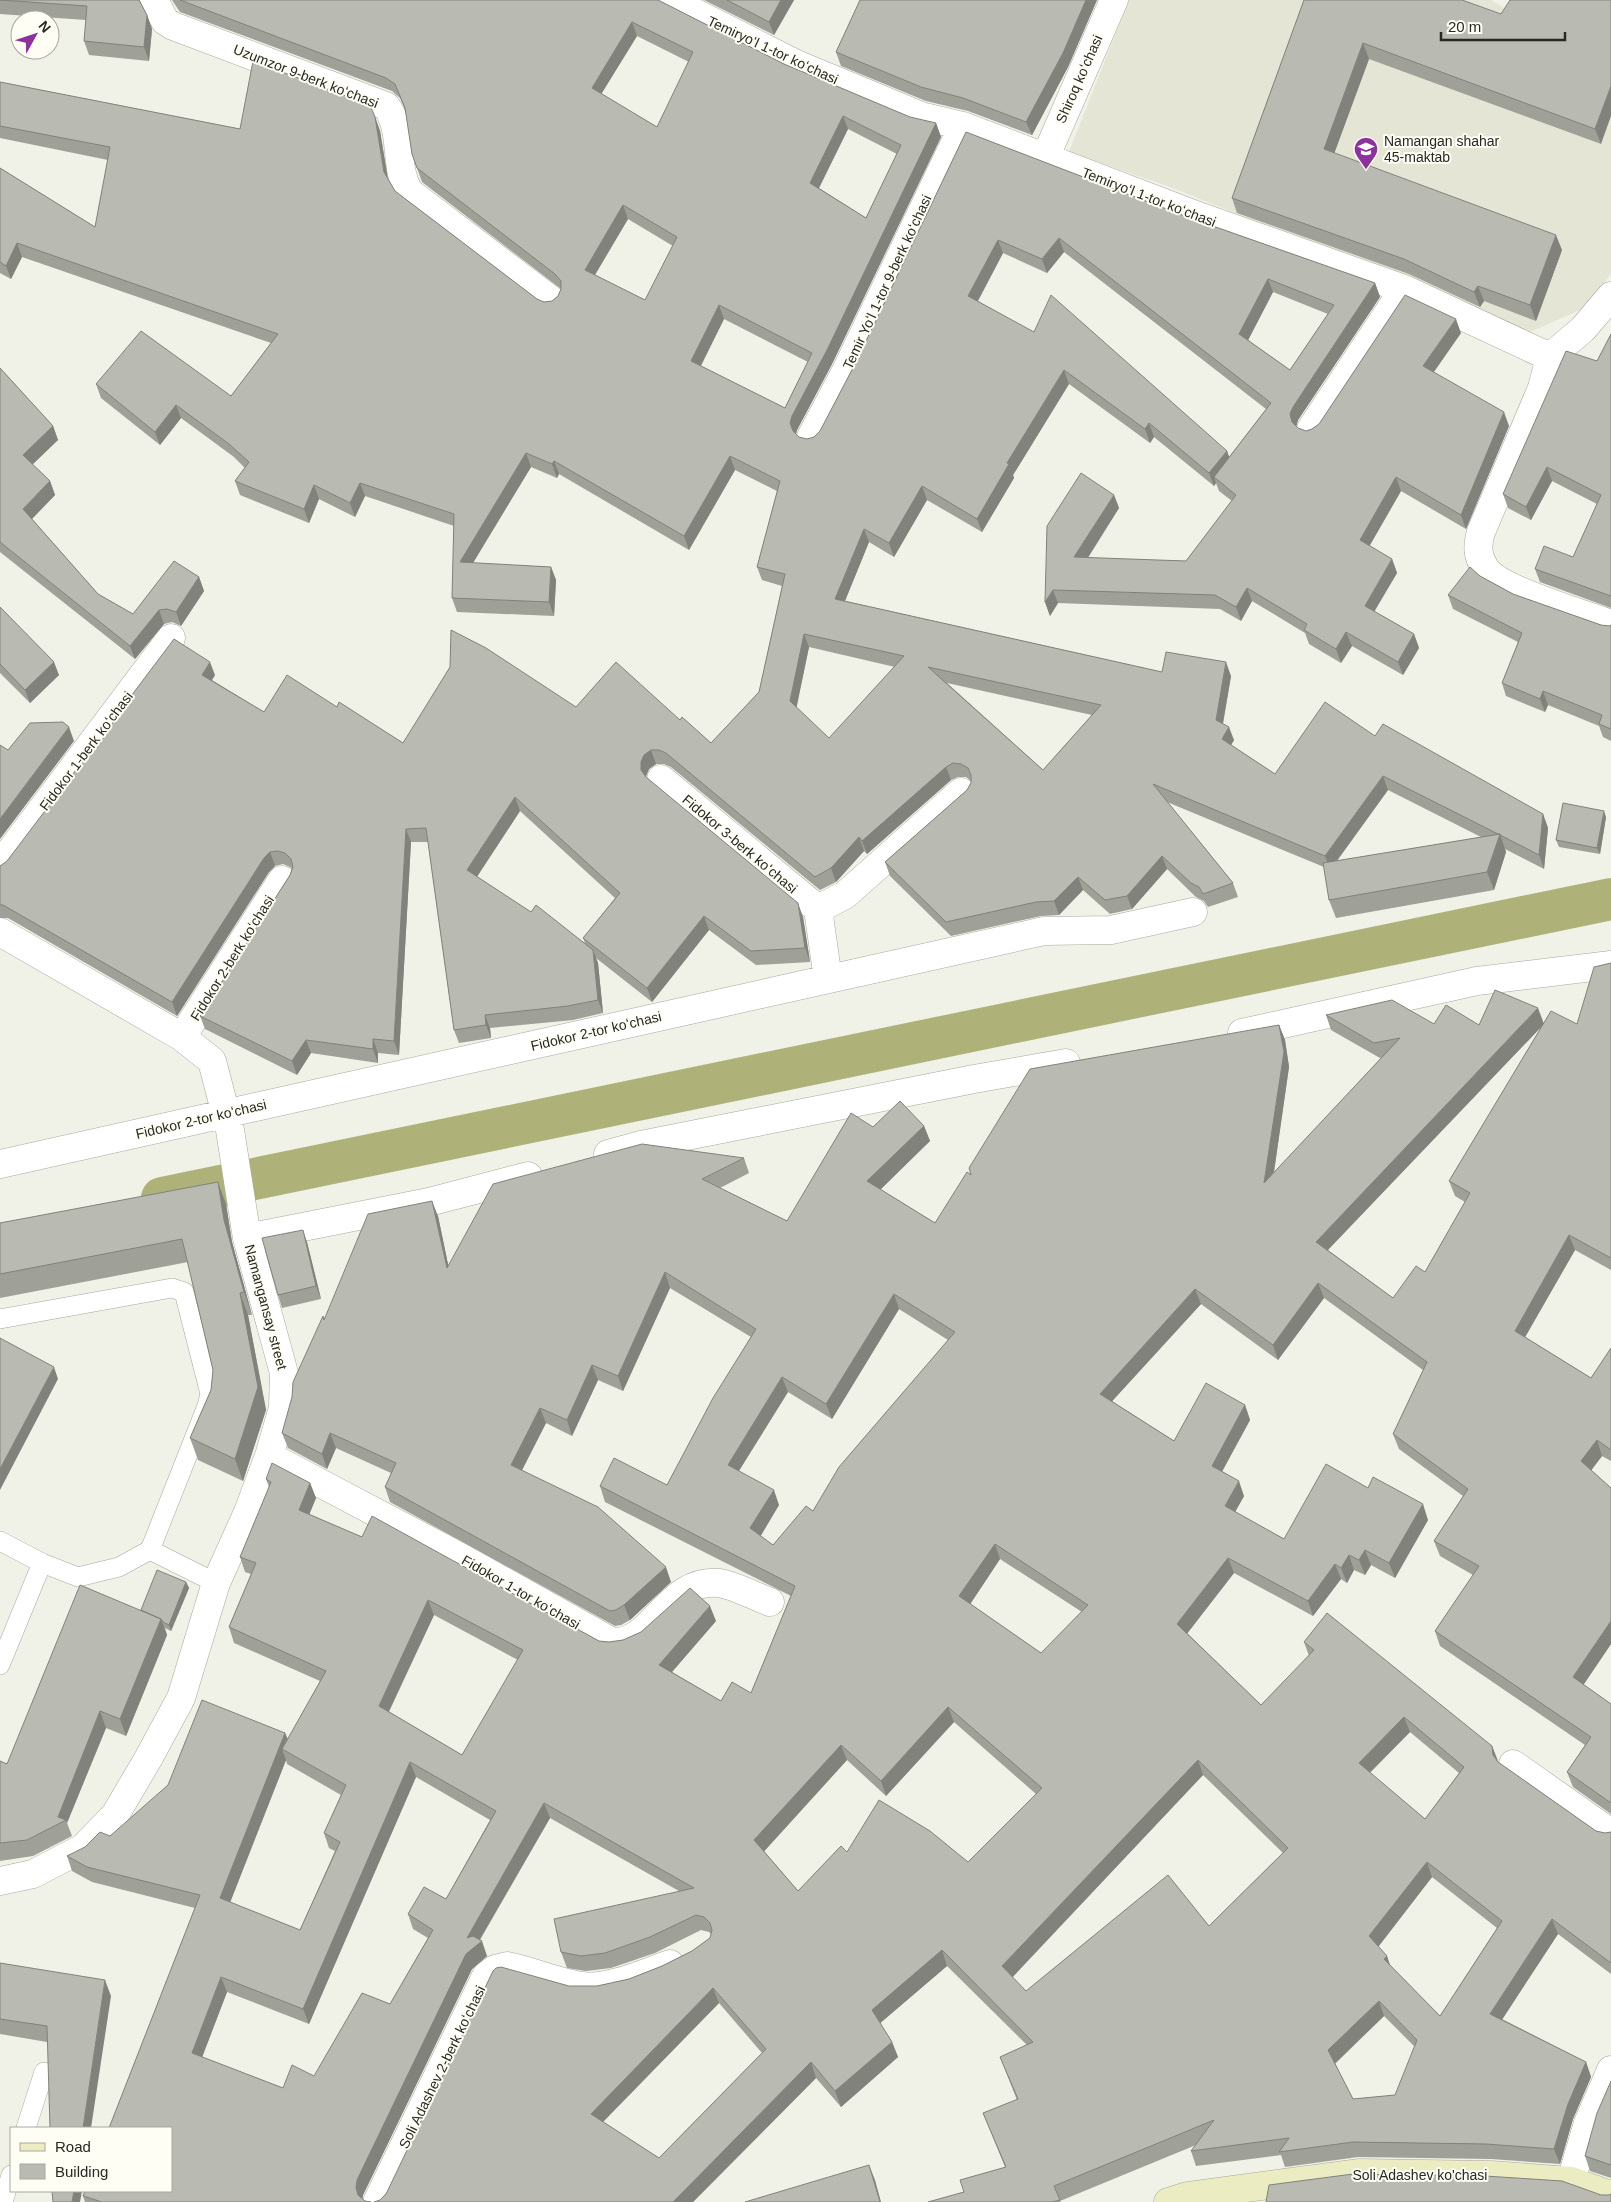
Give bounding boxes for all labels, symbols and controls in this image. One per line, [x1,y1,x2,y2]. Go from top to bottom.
north arrow [10,10,60,60]
scale bar [1441,10,1565,42]
street label: Temiryoʻl 1-tor koʻchasi [705,13,841,87]
text: N [36,18,54,36]
text: 20 m [1448,18,1481,35]
street label: Shiroq koʻchasi [1052,32,1106,126]
street label: Uzumzor 9-berk koʻchasi [231,41,381,111]
place label: Namangan shahar 45-maktab [1384,133,1500,165]
school or university icon: Namangan shahar 45-maktab [1353,136,1379,170]
street label: Temiryoʻl 1-tor koʻchasi [1080,164,1218,230]
street label: Temir Yoʻl 1-tor 9-berk koʻchasi [839,192,935,372]
street label: Fidokor 1-berk koʻchasi [36,688,136,814]
street label: Fidokor 3-berk koʻchasi [679,791,801,897]
street label: Fidokor 2-berk koʻchasi [187,892,277,1024]
street label: Fidokor 2-tor koʻchasi [529,1008,663,1054]
street label: Fidokor 2-tor koʻchasi [134,1096,268,1142]
street label: Namangansay street [242,1243,290,1372]
street label: Fidokor 1-tor koʻchasi [459,1552,583,1632]
street label: Soli Adashev 2-berk koʻchasi [396,1983,488,2151]
legend [10,2127,172,2192]
text: Road [55,2138,91,2155]
text: Building [55,2163,108,2180]
street label: Soli Adashev ko'chasi [1353,2167,1487,2183]

